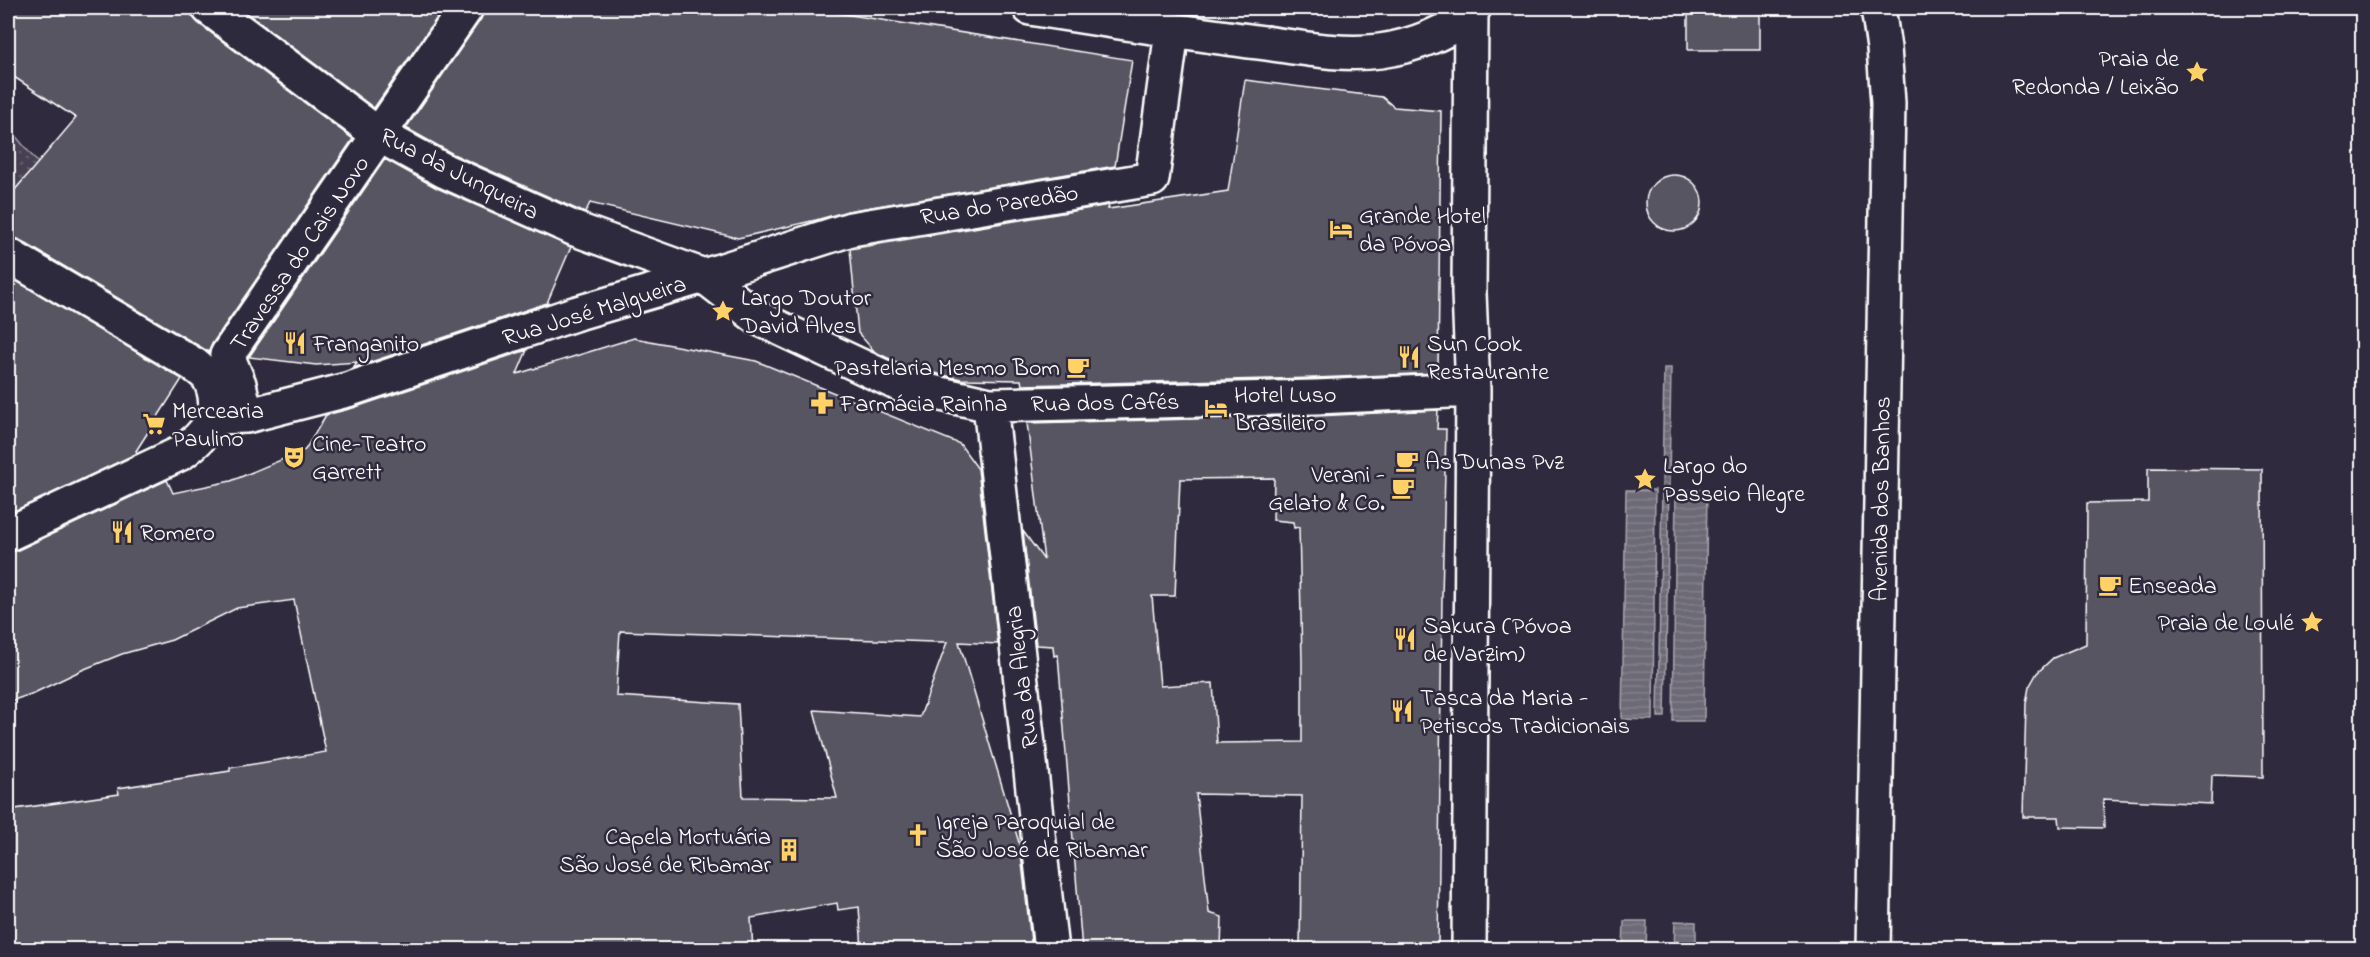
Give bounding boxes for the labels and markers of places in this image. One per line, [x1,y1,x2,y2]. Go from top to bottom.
place label: Praia de Redonda / Leixão [2012,43,2179,106]
place icon: Praia de Redonda / Leixão [2184,59,2210,85]
place label: Grande Hotel da Póvoa [1359,200,1486,263]
hotel icon: Grande Hotel da Póvoa [1328,216,1354,242]
place label: Largo Doutor David Alves [740,282,872,345]
place icon: Largo Doutor David Alves [710,298,736,324]
place label: Franganito [312,328,419,363]
place label: Sun Cook Restaurante [1427,328,1549,391]
restaurant icon: Franganito [282,330,308,356]
restaurant icon: Sun Cook Restaurante [1396,344,1422,370]
place label: Pastelaria Mesmo Bom [834,352,1060,387]
cafe icon: Pastelaria Mesmo Bom [1065,354,1091,380]
place label: Hotel Luso Brasileiro [1233,379,1337,442]
place label: Farmácia Rainha [839,388,1007,423]
pharmacy icon: Farmácia Rainha [809,390,835,416]
place label: Mercearia Paulino [172,395,264,458]
hotel icon: Hotel Luso Brasileiro [1203,395,1229,421]
supermarket icon: Mercearia Paulino [141,411,167,437]
place label: Cine-Teatro Garrett [312,428,427,491]
theatre icon: Cine-Teatro Garrett [281,444,307,470]
place label: As Dunas Pvz [1425,446,1565,481]
cafe icon: As Dunas Pvz [1394,448,1420,474]
place label: Largo do Passeio Alegre [1663,450,1805,513]
place label: Verani - Gelato & Co. [1268,459,1385,522]
place icon: Largo do Passeio Alegre [1632,466,1658,492]
cafe icon: Verani - Gelato & Co. [1390,475,1416,501]
place label: Romero [140,517,215,552]
restaurant icon: Romero [109,519,135,545]
place label: Enseada [2128,570,2217,605]
cafe icon: Enseada [2097,572,2123,598]
place label: Praia de Loulé [2158,607,2294,642]
place icon: Praia de Loulé [2299,609,2325,635]
place label: Sakura (Póvoa de Varzim) [1423,610,1572,673]
restaurant icon: Sakura (Póvoa de Varzim) [1392,626,1418,652]
place label: Tasca da Maria - Petiscos Tradicionais [1420,682,1630,745]
restaurant icon: Tasca da Maria - Petiscos Tradicionais [1389,698,1415,724]
place label: Igreja Paroquial de São José de Ribamar [936,806,1148,869]
place label: Capela Mortuária São José de Ribamar [559,821,772,884]
church icon: Igreja Paroquial de São José de Ribamar [905,822,931,848]
building icon: Capela Mortuária São José de Ribamar [776,837,802,863]

